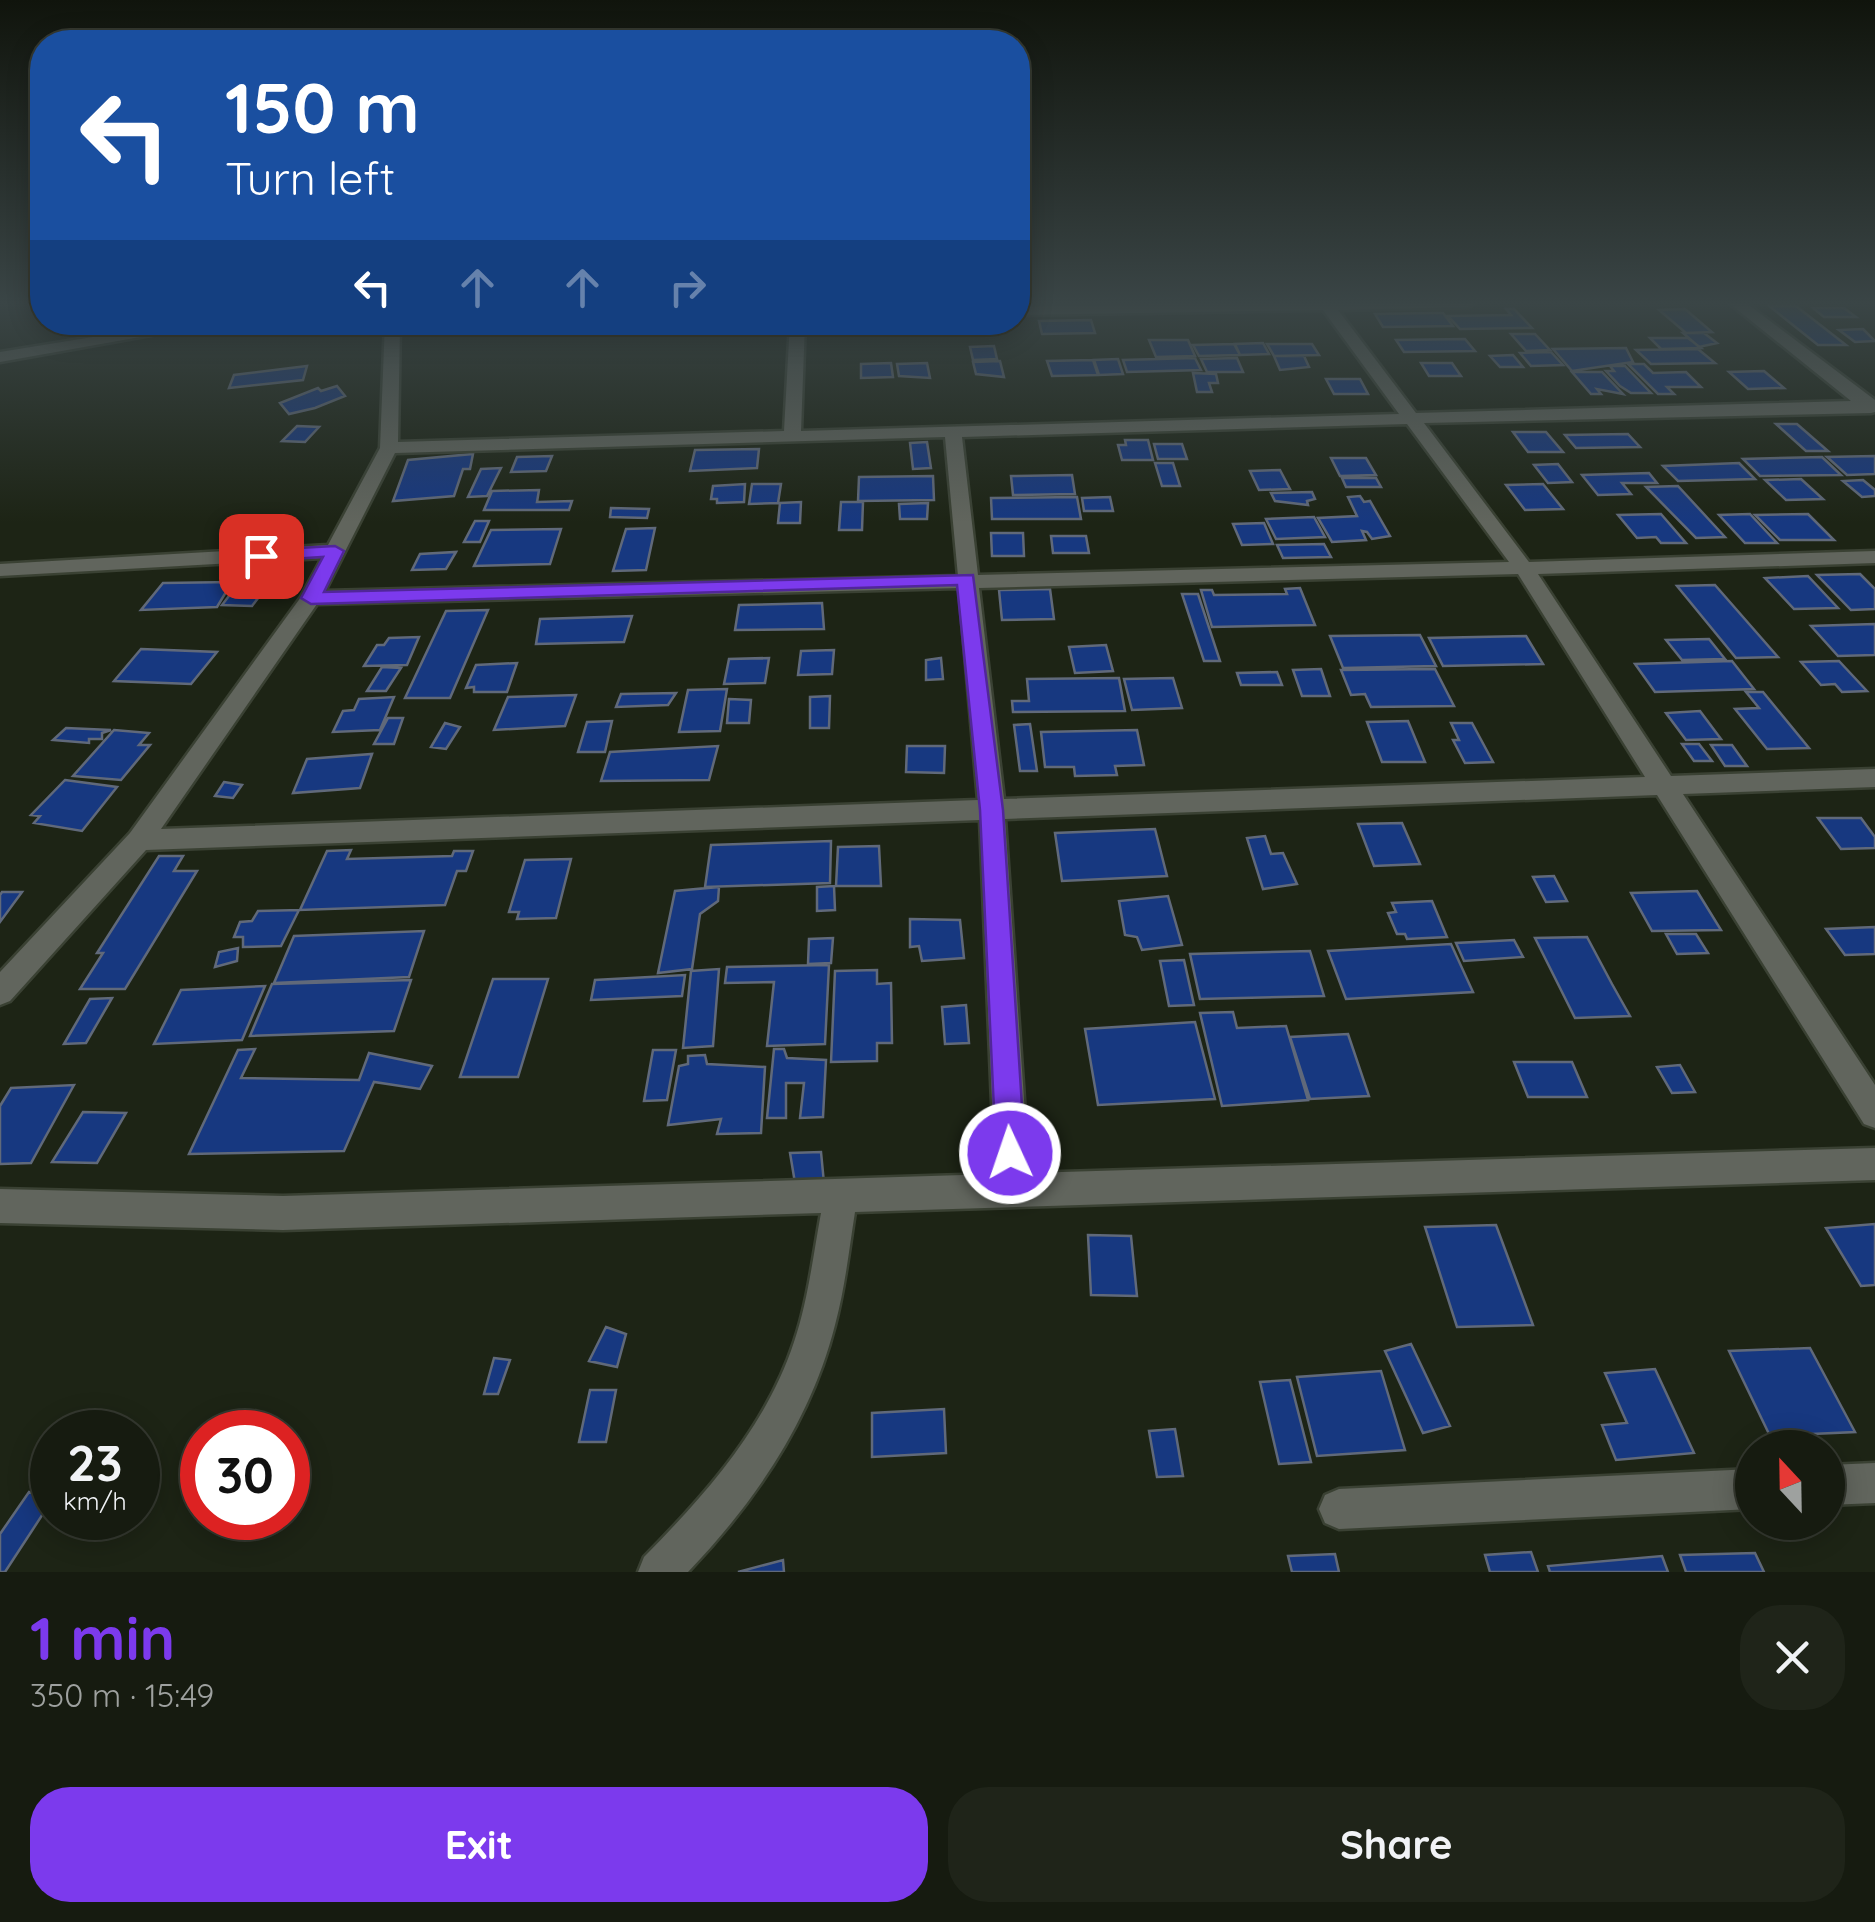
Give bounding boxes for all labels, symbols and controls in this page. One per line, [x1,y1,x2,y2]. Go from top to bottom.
text: 150 m [225,63,420,151]
icon: left [60,70,190,200]
text: Turn left [225,150,395,206]
icon: left [345,260,400,315]
icon: ahead [450,260,505,315]
icon: ahead [555,260,610,315]
icon: right [660,260,715,315]
pin [219,514,304,599]
icon: arrive [234,529,289,584]
position arrow [958,1101,1062,1205]
speed limit sign: 30 [180,1410,310,1540]
north arrow [1735,1430,1845,1540]
map controls [1735,1430,1845,1540]
text: 23 [67,1431,123,1494]
text: km/h [63,1485,127,1516]
text: 1 min [30,1600,175,1675]
button: close [1740,1605,1845,1710]
text: 350 m · 15:49 [30,1675,214,1715]
button: Exit [30,1787,928,1902]
button: Share [948,1787,1845,1902]

